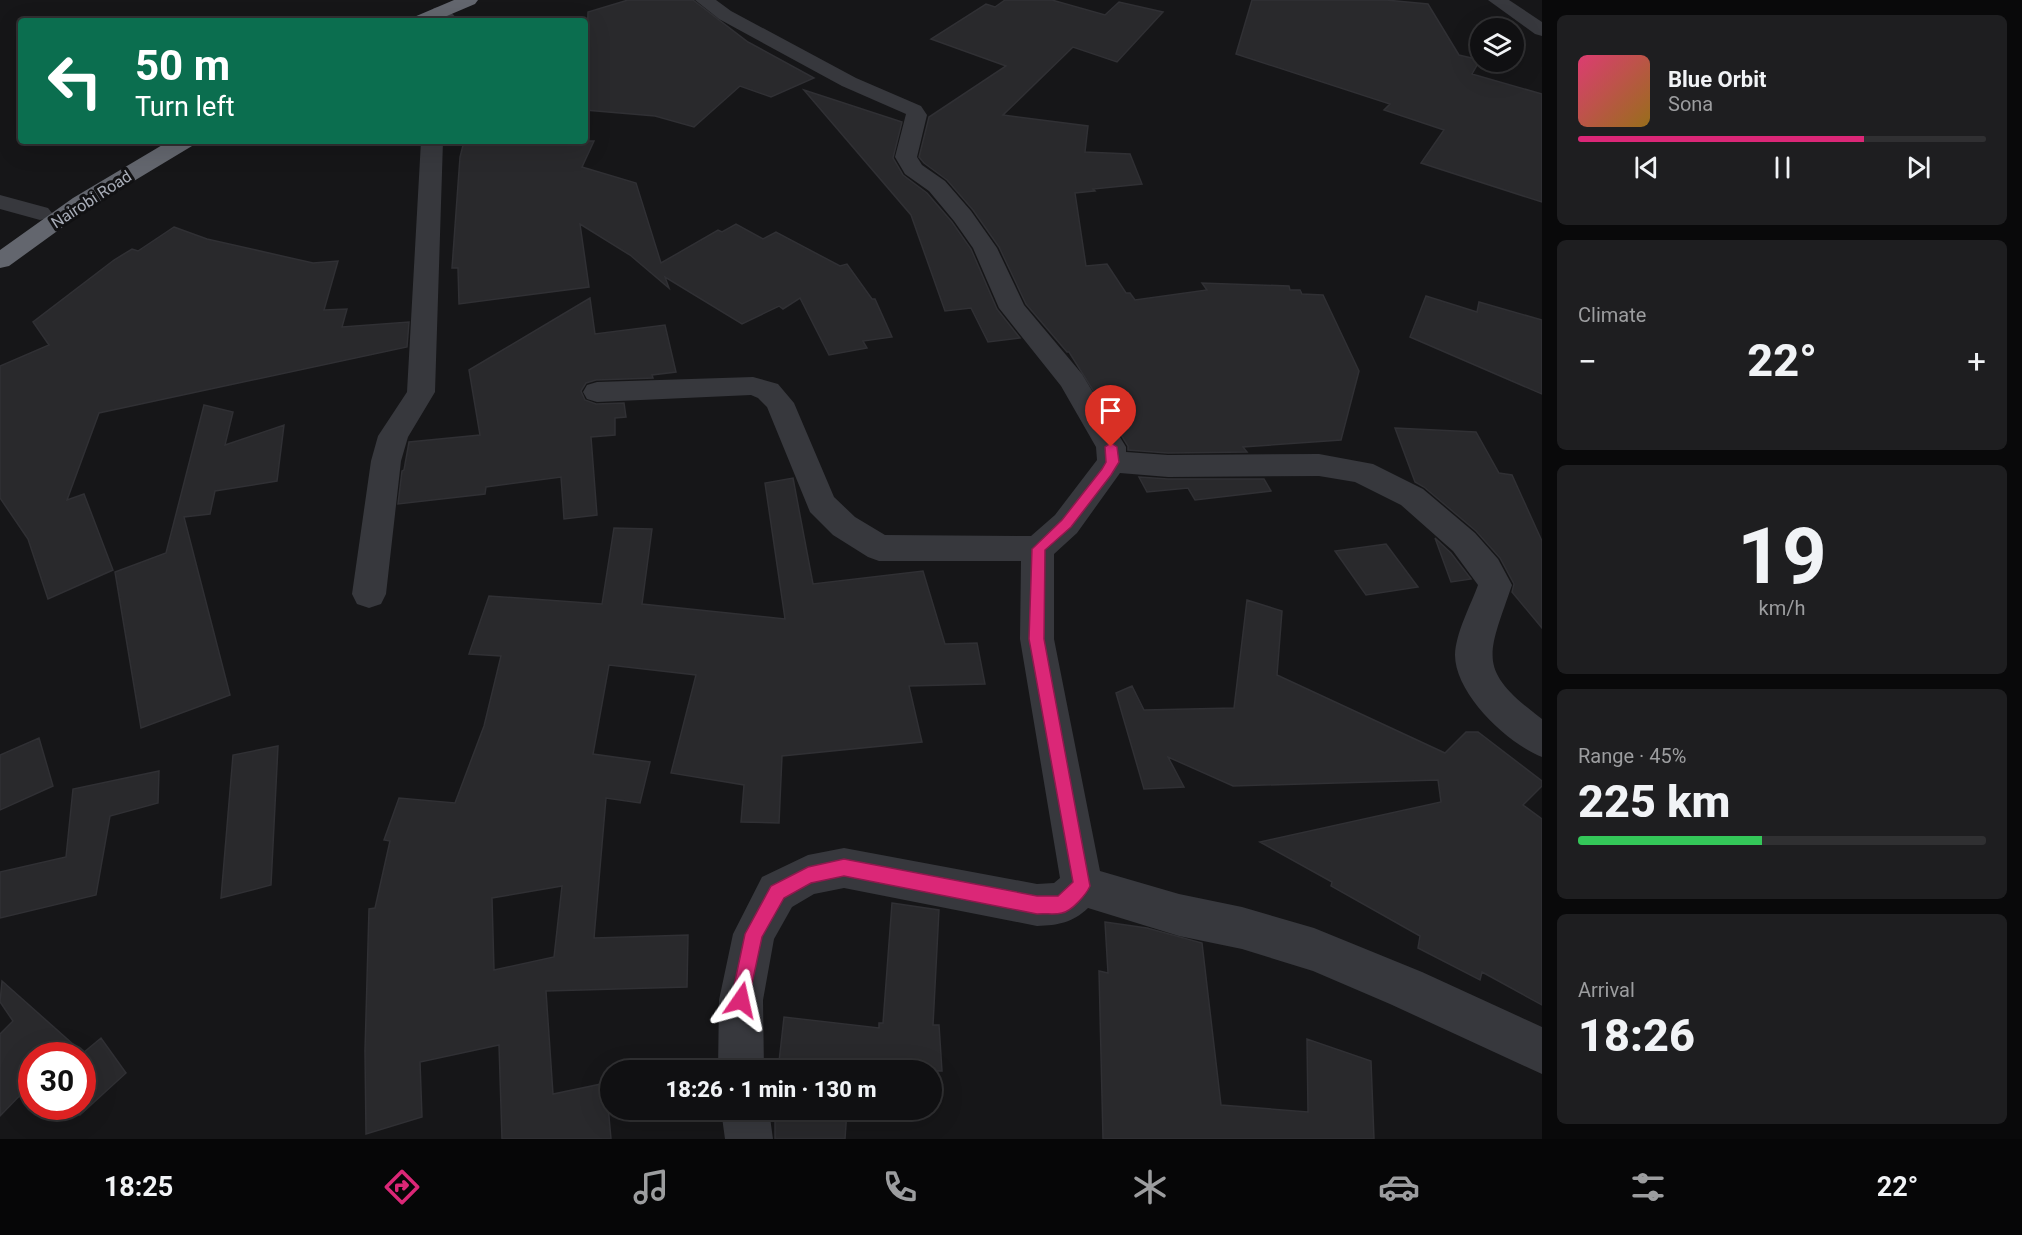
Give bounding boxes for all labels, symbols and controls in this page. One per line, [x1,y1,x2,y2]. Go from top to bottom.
map controls [1470,18,1524,72]
button: layers [1470,18,1524,72]
text: 50 m [135,41,230,90]
icon: left [36,42,114,120]
text: Blue Orbit [1668,67,1766,92]
text: Turn left [135,91,235,123]
text: Sona [1668,92,1713,116]
icon: previous [1630,151,1663,184]
icon: pause [1766,151,1799,184]
icon: next [1902,151,1935,184]
street label: Nairobi Road [48,166,135,232]
text: Climate [1578,303,1646,327]
text: 22° [1747,334,1817,387]
text: − [1578,342,1597,381]
text: + [1967,342,1986,381]
pin [1085,385,1136,447]
icon: arrive [1094,394,1127,427]
text: 19 [1737,511,1827,602]
text: km/h [1759,596,1805,620]
text: Range · 45% [1578,744,1686,768]
text: 225 km [1578,775,1730,828]
position arrow [709,968,773,1032]
text: Arrival [1578,978,1635,1002]
text: 18:26 [1578,1009,1695,1062]
speed limit sign: 30 [18,1042,96,1120]
text: 18:26 · 1 min · 130 m [666,1077,876,1102]
icon: directions [381,1166,423,1208]
icon: music [630,1166,672,1208]
icon: phone [879,1166,921,1208]
icon: climate [1129,1166,1171,1208]
icon: car [1378,1166,1420,1208]
icon: filters [1627,1166,1669,1208]
text: 18:25 [104,1171,173,1203]
text: 22° [1877,1171,1918,1203]

